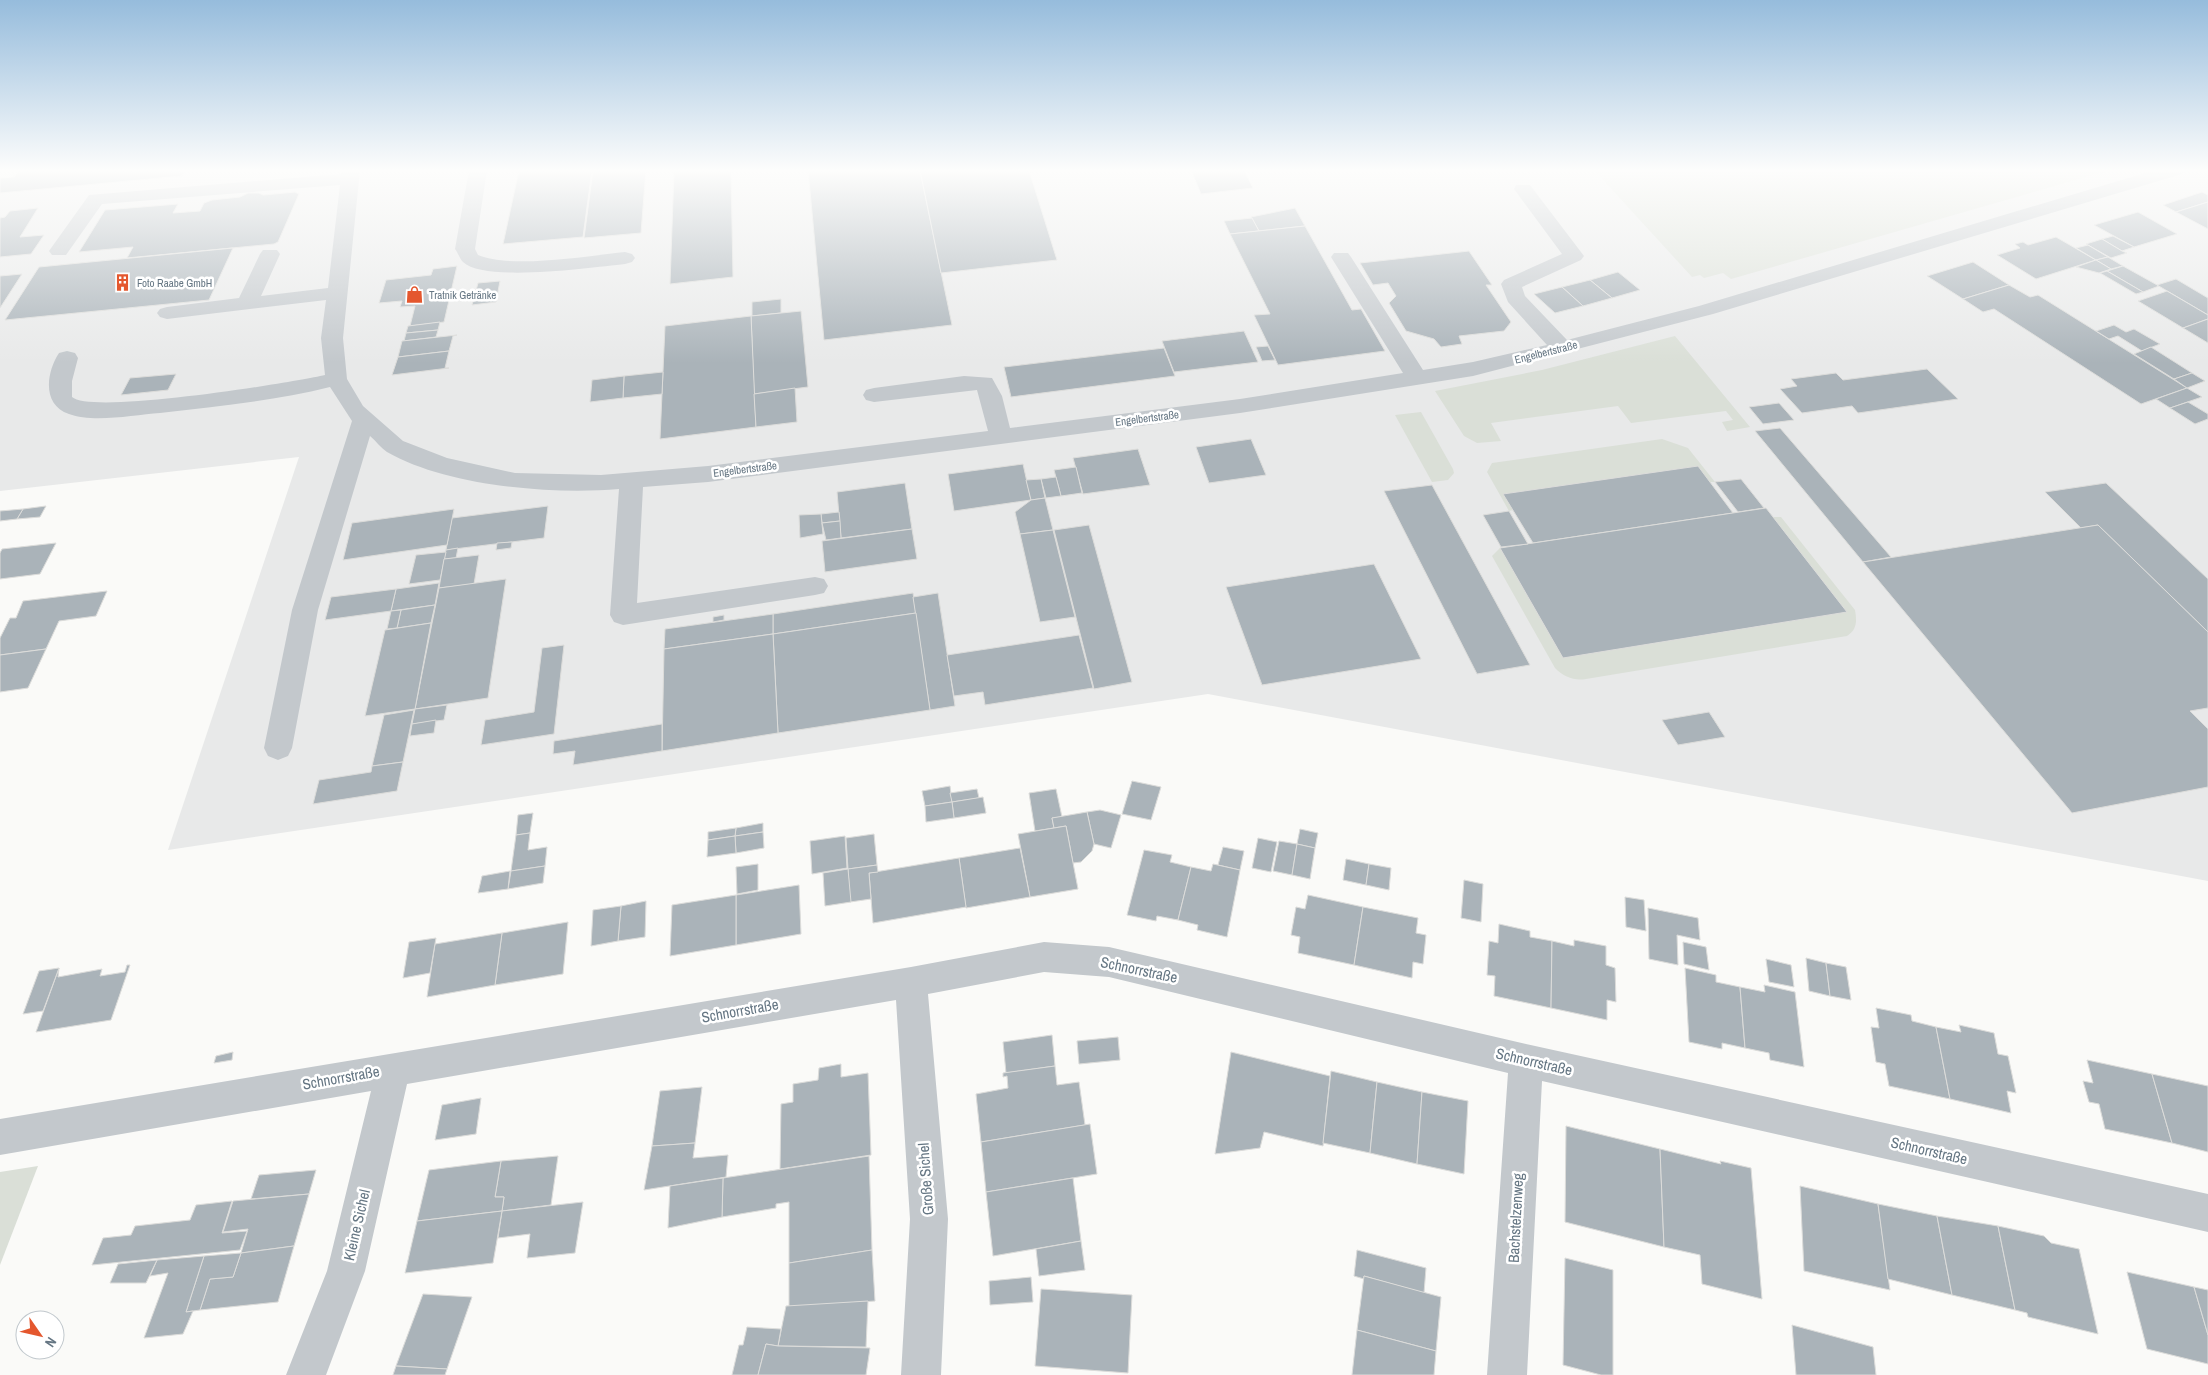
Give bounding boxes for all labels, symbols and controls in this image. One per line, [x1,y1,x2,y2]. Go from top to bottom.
building icon: Foto Raabe GmbH [113,273,133,293]
place label: Foto Raabe GmbH [137,276,212,290]
shop icon: Tratnik Getränke [405,285,425,305]
place label: Tratnik Getränke [429,288,496,302]
street label: Engelbertstraße [1513,337,1579,367]
street label: Engelbertstraße [1114,407,1180,429]
street label: Engelbertstraße [712,458,778,480]
street label: Schnorrstraße [1099,951,1180,988]
street label: Schnorrstraße [700,993,780,1028]
street label: Schnorrstraße [1494,1043,1575,1081]
street label: Schnorrstraße [301,1060,381,1095]
street label: Schnorrstraße [1889,1132,1970,1170]
street label: Große Sichel [912,1142,939,1216]
street label: Bachstelzenweg [1503,1173,1528,1263]
street label: Kleine Sichel [338,1187,375,1263]
north arrow [15,1310,65,1360]
text: N [41,1334,61,1351]

